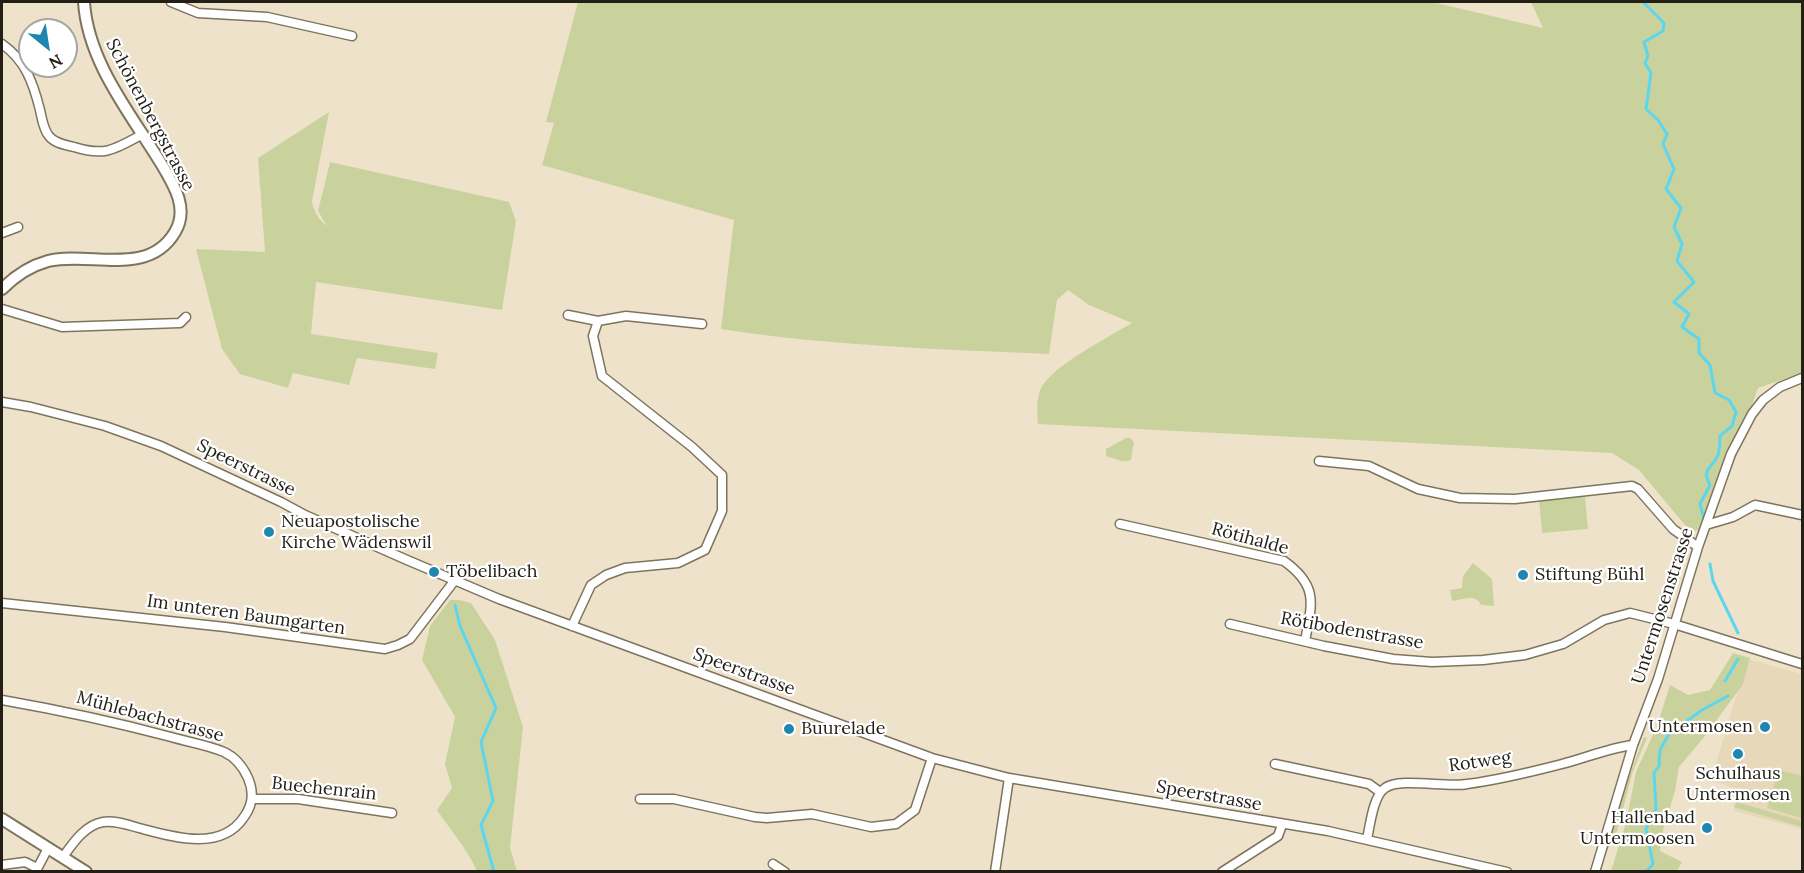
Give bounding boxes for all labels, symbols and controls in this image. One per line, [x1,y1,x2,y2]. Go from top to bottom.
north arrow [18,18,78,78]
street label: Schönenbergstrasse [101,35,199,195]
text: N [46,50,66,74]
street label: Speerstrasse [193,435,299,501]
place label: Neuapostolische Kirche Wädenswil [281,511,432,554]
street label: Rötihalde [1209,518,1291,560]
marker: Neuapostolische Kirche Wädenswil [262,525,276,539]
street label: Untermosenstrasse [1628,525,1698,687]
place label: Töbelibach [446,561,537,583]
place label: Stiftung Bühl [1535,564,1644,586]
marker: Töbelibach [427,565,441,579]
marker: Stiftung Bühl [1516,568,1530,582]
street label: Im unteren Baumgarten [145,590,347,640]
street label: Rötibodenstrasse [1279,608,1425,654]
street label: Speerstrasse [690,644,798,700]
street label: Mühlebachstrasse [74,687,226,747]
place label: Untermosen [1649,716,1753,738]
place label: Buurelade [801,718,886,740]
marker: Untermosen [1758,720,1772,734]
marker: Buurelade [782,722,796,736]
street label: Rotweg [1447,747,1513,777]
marker: Schulhaus Untermosen [1731,747,1745,761]
place label: Schulhaus Untermosen [1686,763,1790,806]
street label: Buechenrain [270,773,378,805]
street label: Speerstrasse [1155,776,1263,816]
place label: Hallenbad Untermoosen [1580,807,1695,850]
marker: Hallenbad Untermoosen [1700,821,1714,835]

